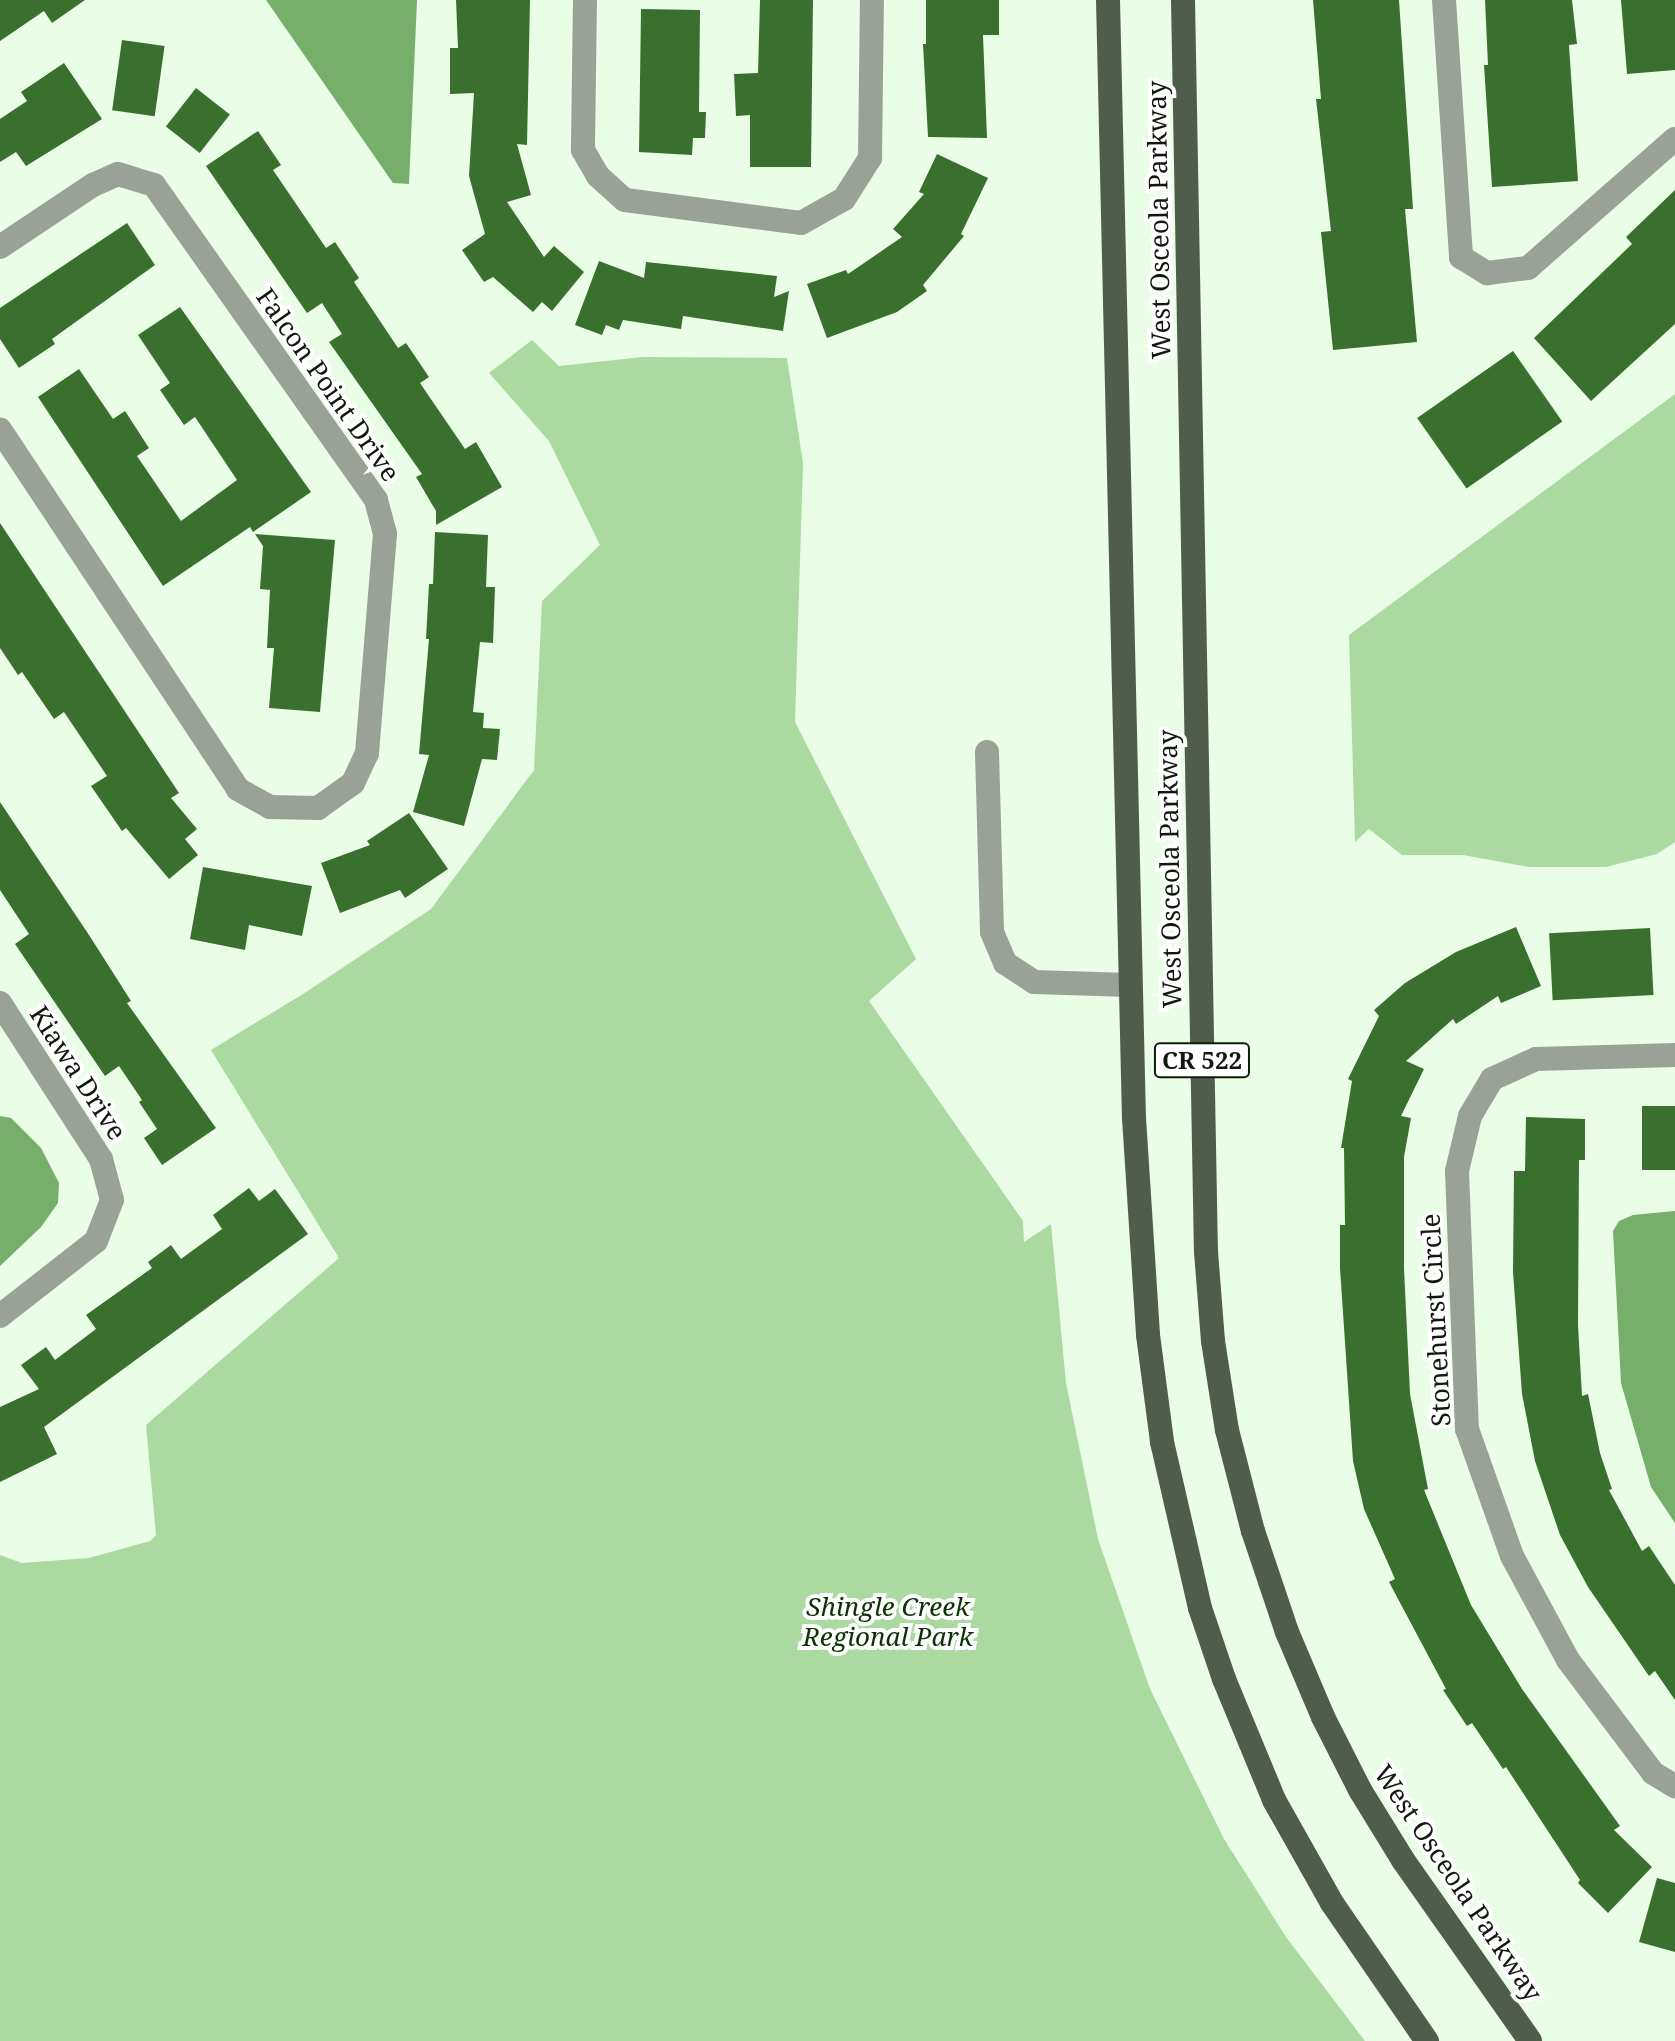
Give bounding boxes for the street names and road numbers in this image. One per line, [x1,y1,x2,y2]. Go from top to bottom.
street label: West Osceola Parkway [1141,81,1177,359]
street label: Falcon Point Drive [250,282,406,488]
street label: West Osceola Parkway [1152,730,1188,1008]
street label: Kiawa Drive [23,1000,133,1146]
road number: CR 522 [1152,1040,1252,1080]
street label: Stonehurst Circle [1415,1213,1457,1427]
street label: West Osceola Parkway [1367,1759,1549,2007]

